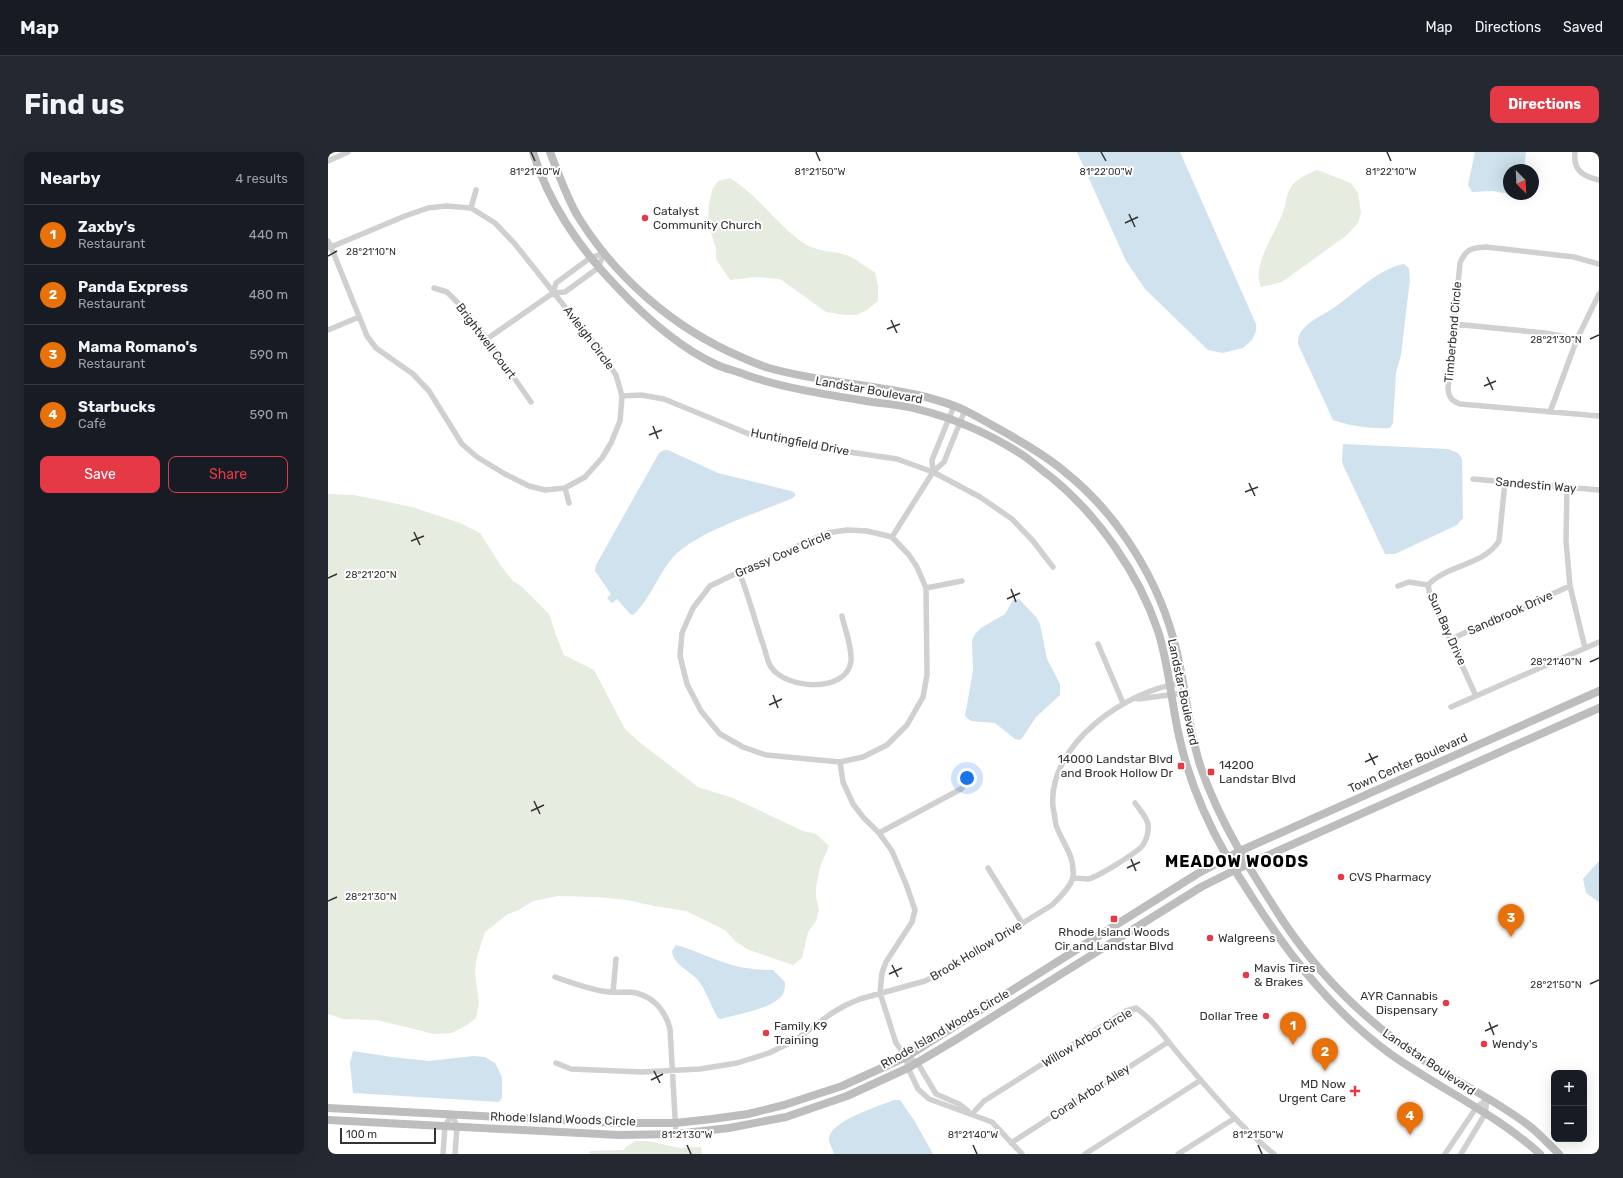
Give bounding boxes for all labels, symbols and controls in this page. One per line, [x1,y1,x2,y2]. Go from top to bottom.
text: Map [20,16,59,39]
text: Map [1426,19,1453,36]
text: Directions [1475,19,1541,36]
text: Saved [1563,19,1603,36]
button: Directions [1490,86,1599,123]
text: Find us [24,88,124,121]
north arrow [1503,164,1539,200]
text: 81°21'40"W [510,166,560,178]
text: 81°21'50"W [795,166,845,178]
text: 81°22'00"W [1080,166,1132,178]
text: 81°22'10"W [1366,166,1416,178]
text: Nearby [40,168,101,188]
text: 4 results [235,171,288,186]
place label: Catalyst Community Church [653,204,761,232]
marker: Catalyst Community Church [640,213,650,223]
text: Zaxby's [78,218,135,236]
text: 1 [50,227,56,242]
text: 440 m [249,227,288,242]
text: Restaurant [78,236,145,251]
text: 28°21'10"N [346,246,396,258]
text: Panda Express [78,278,188,296]
street label: Timberbend Circle [1442,280,1464,383]
text: 2 [49,287,57,302]
text: 480 m [249,287,288,302]
text: Restaurant [78,296,145,311]
street label: Brightwell Court [453,300,519,382]
street label: Avleigh Circle [561,303,618,373]
text: 28°21'30"N [1530,334,1582,346]
text: Mama Romano's [78,338,197,356]
text: 3 [49,347,57,362]
text: 590 m [250,347,288,362]
text: Restaurant [78,356,145,371]
street label: Landstar Boulevard [814,374,924,406]
text: Starbucks [78,398,155,416]
text: 4 [49,407,57,422]
text: 590 m [250,407,288,422]
text: Café [78,416,106,431]
street label: Huntingfield Drive [749,426,851,458]
button: Save [40,456,160,493]
button: Share [168,456,288,493]
street label: Sandestin Way [1495,474,1578,496]
street label: Grassy Cove Circle [733,527,833,581]
text: 28°21'20"N [345,569,397,581]
street label: Sandbrook Drive [1465,588,1555,638]
street label: Sun Bay Drive [1425,591,1469,668]
street label: Landstar Boulevard [1165,637,1201,747]
text: 28°21'40"N [1530,656,1582,668]
street label: Town Center Boulevard [1346,730,1470,796]
place label: 14000 Landstar Blvd and Brook Hollow Dr [1058,752,1173,780]
place label: 14200 Landstar Blvd [1219,758,1296,786]
marker: 14000 Landstar Blvd and Brook Hollow Dr [1176,761,1186,771]
marker: 14200 Landstar Blvd [1206,767,1216,777]
your location [957,768,977,788]
district label: MEADOW WOODS [1165,852,1309,871]
place label: CVS Pharmacy [1349,870,1432,884]
marker: CVS Pharmacy [1336,872,1346,882]
text: 28°21'30"N [345,891,397,903]
pin: 3 [1498,904,1524,937]
marker: Rhode Island Woods Cir and Landstar Blvd [1109,914,1119,924]
street label: Brook Hollow Drive [928,918,1025,984]
place label: Rhode Island Woods Cir and Landstar Blvd [1054,925,1174,953]
place label: Walgreens [1218,931,1275,945]
marker: Walgreens [1205,933,1215,943]
place label: Mavis Tires & Brakes [1254,961,1315,989]
marker: Mavis Tires & Brakes [1241,970,1251,980]
text: 28°21'50"N [1530,979,1582,991]
street label: Rhode Island Woods Circle [878,986,1012,1072]
place label: AYR Cannabis Dispensary [1360,989,1438,1017]
marker: AYR Cannabis Dispensary [1441,998,1451,1008]
street label: Willow Arbor Circle [1039,1005,1135,1070]
place label: Dollar Tree [1200,1009,1258,1023]
marker: Dollar Tree [1261,1011,1271,1021]
pin: 1 [1280,1012,1306,1045]
place label: Family K9 Training [774,1019,827,1047]
street label: Landstar Boulevard [1380,1026,1478,1098]
marker: Family K9 Training [761,1028,771,1038]
place label: Wendy's [1492,1037,1538,1051]
pin: 2 [1312,1038,1338,1071]
marker: Wendy's [1479,1039,1489,1049]
street label: Coral Arbor Alley [1048,1061,1133,1123]
map controls [1551,1070,1587,1142]
button: + [1551,1070,1587,1106]
place label: MD Now Urgent Care [1279,1077,1346,1105]
marker: MD Now Urgent Care [1349,1085,1361,1097]
pin: 4 [1397,1102,1423,1135]
button: − [1551,1106,1587,1142]
street label: Rhode Island Woods Circle [490,1109,636,1129]
scale bar [340,1126,436,1145]
text: 100 m [346,1128,377,1141]
text: 81°21'30"W [662,1129,712,1141]
text: 81°21'40"W [948,1129,998,1141]
text: 81°21'50"W [1233,1129,1283,1141]

